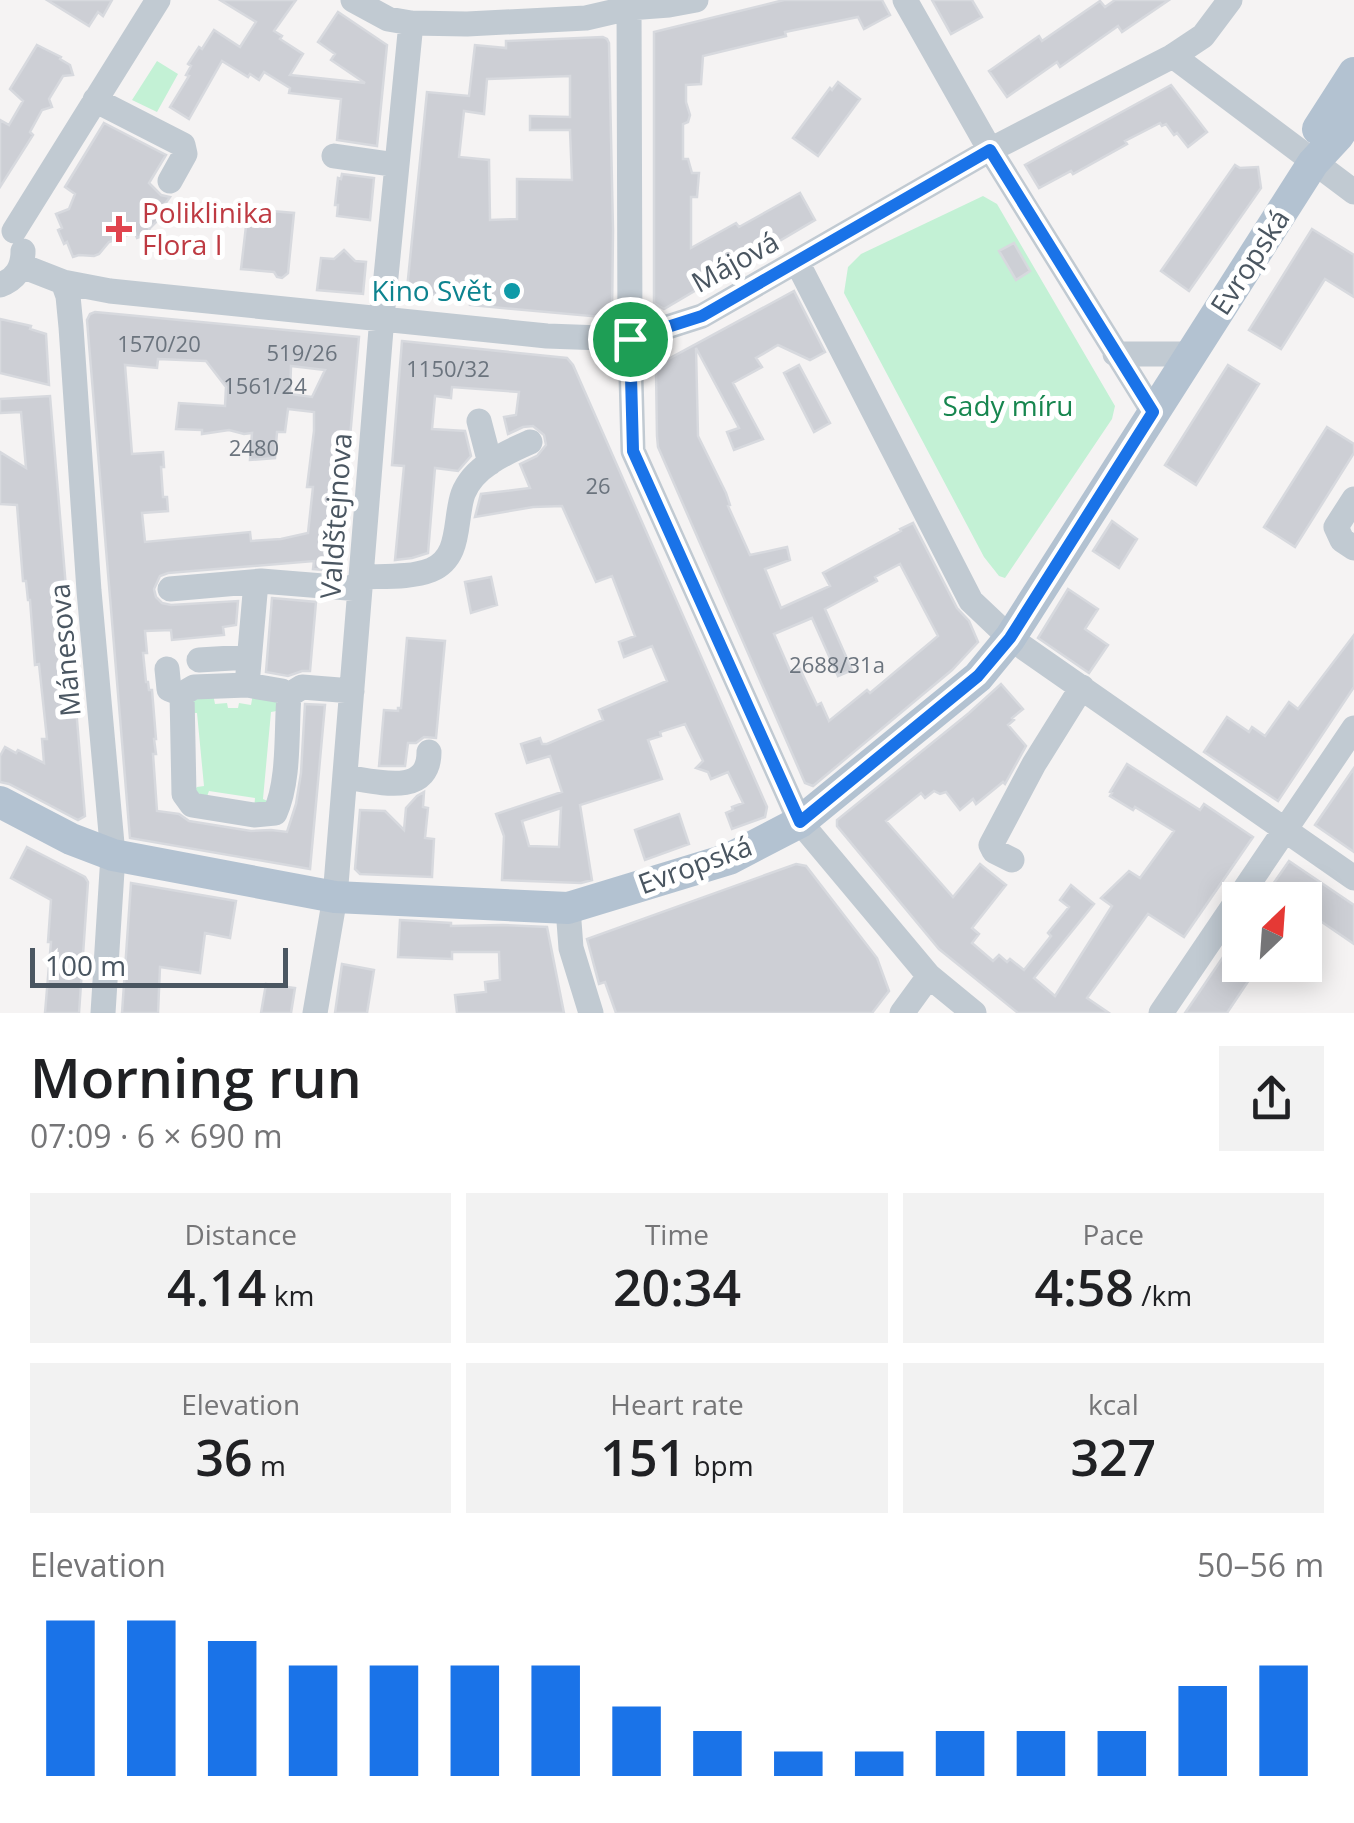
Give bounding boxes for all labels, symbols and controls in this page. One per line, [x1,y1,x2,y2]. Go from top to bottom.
place label: Poliklinika Flora I [142,193,273,263]
street label: Evropská [1201,201,1297,322]
marker: Poliklinika Flora I [106,216,132,242]
street label: Májová [684,222,785,301]
place label: Kino Svět [371,271,492,309]
marker: Kino Svět [501,280,523,302]
pin [588,297,673,382]
icon: arrive [603,312,658,367]
house number: 1570/20 [117,328,201,358]
house number: 519/26 [267,337,337,367]
house number: 1150/32 [406,353,490,383]
house number: 1561/24 [223,370,307,400]
park label: Sady míru [943,386,1073,424]
house number: 2480 [229,432,279,462]
street label: Valdštejnova [310,432,360,600]
house number: 26 [585,470,611,500]
street label: Mánesova [39,582,89,718]
house number: 2688/31a [789,649,885,679]
street label: Evropská [632,826,757,902]
north arrow [1222,882,1322,982]
map controls [1222,882,1322,982]
scale bar [30,943,288,988]
text: 100 m [45,946,126,984]
text: Morning run [30,1039,362,1114]
button: share [1219,1046,1324,1151]
text: 07:09 · 6 × 690 m [30,1114,283,1157]
text: Distance [184,1215,297,1253]
text: Time [645,1215,709,1253]
text: Pace [1083,1215,1144,1253]
text: 4.14 [167,1253,266,1321]
text: 20:34 [613,1253,741,1321]
text: 4:58 [1035,1253,1134,1321]
text: km [266,1276,314,1314]
text: /km [1134,1276,1192,1314]
text: Elevation [181,1385,300,1423]
text: Heart rate [610,1385,744,1423]
text: kcal [1088,1385,1139,1423]
text: 36 [195,1423,253,1491]
text: 151 [600,1423,686,1491]
text: 327 [1070,1423,1156,1491]
text: m [253,1446,286,1484]
text: bpm [686,1446,754,1484]
text: Elevation [30,1543,166,1586]
text: 50–56 m [1197,1543,1324,1586]

